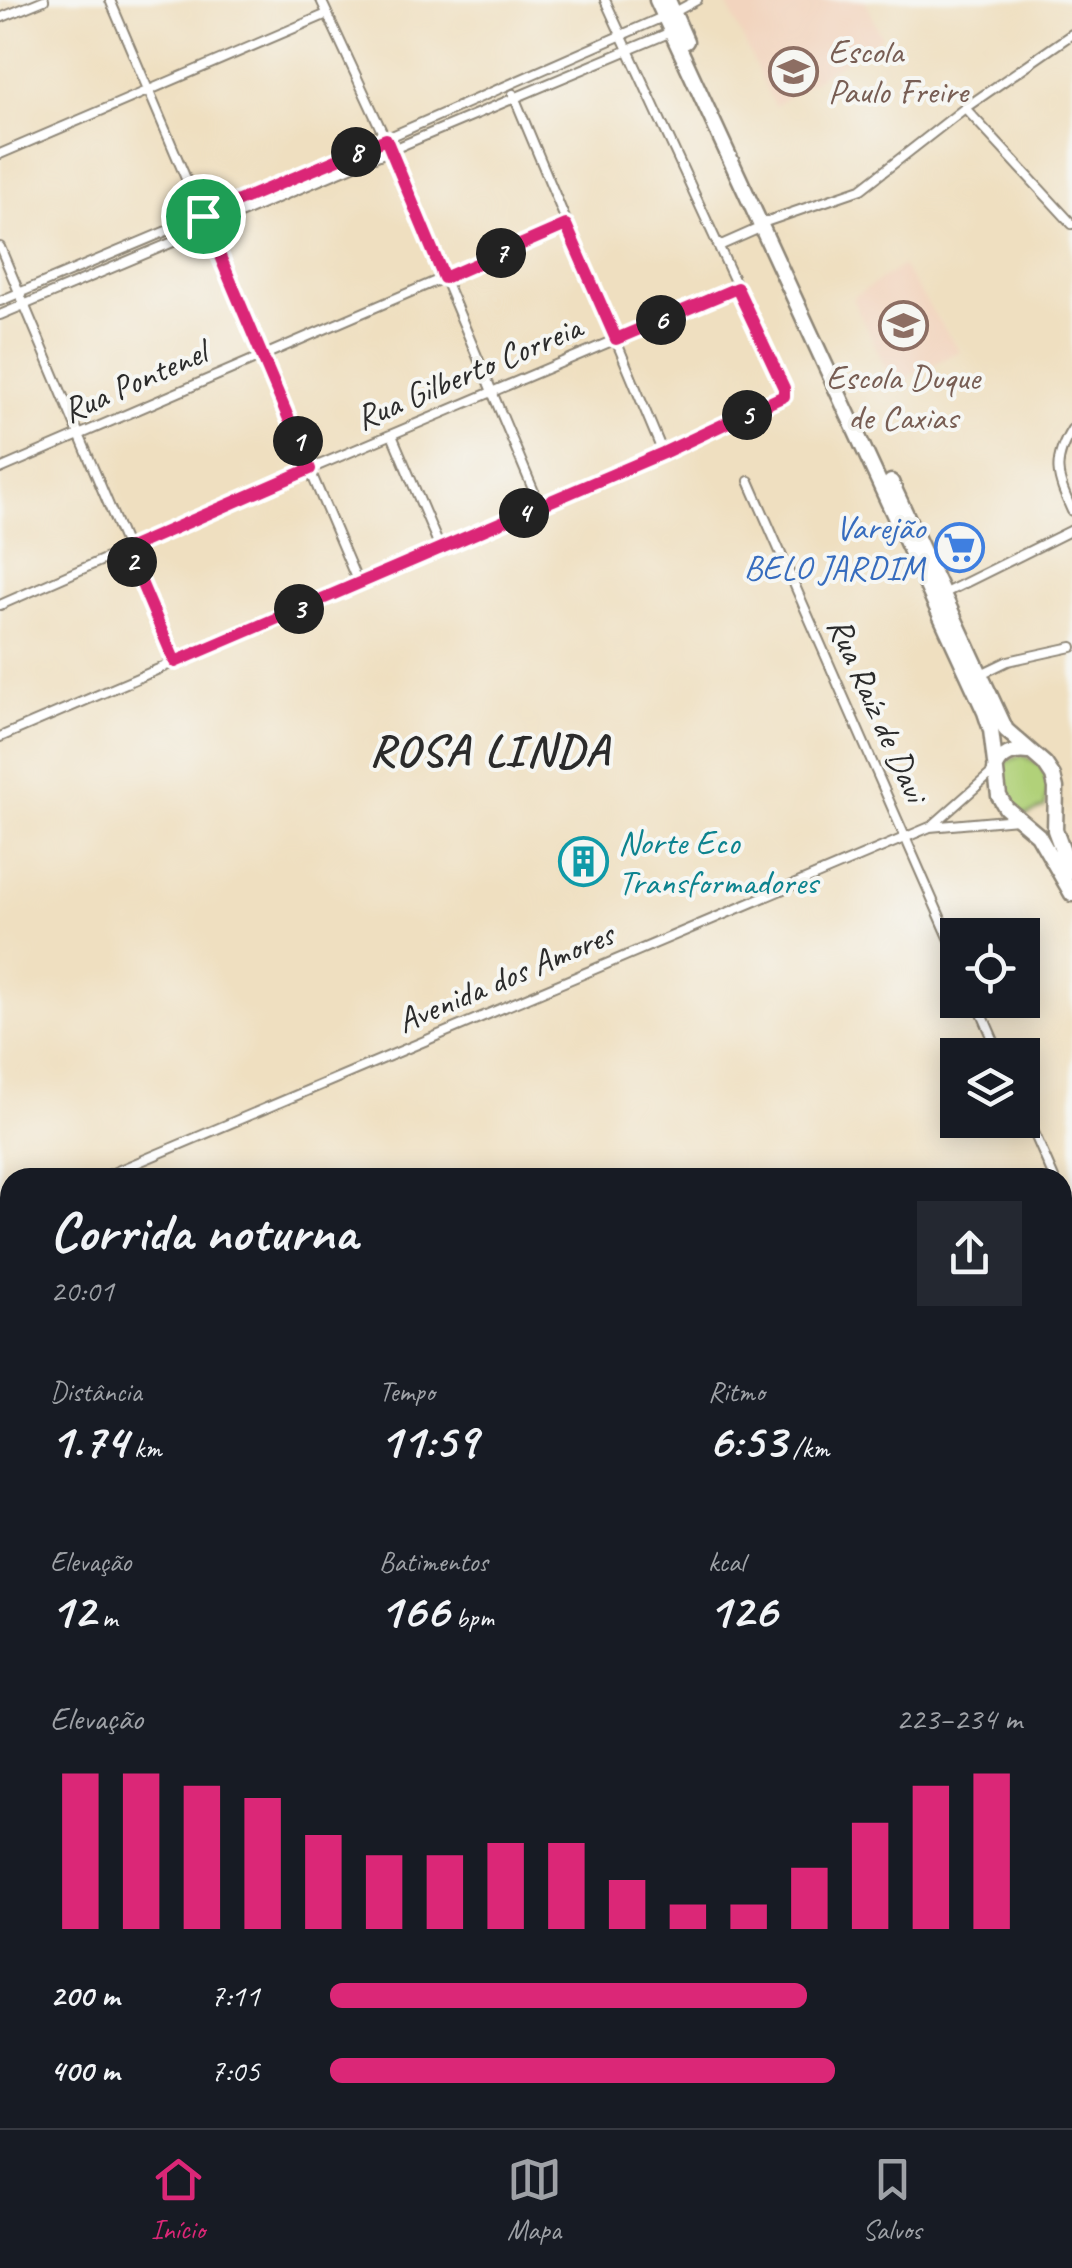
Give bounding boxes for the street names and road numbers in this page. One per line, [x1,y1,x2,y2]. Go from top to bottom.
street label: Rua Gilberto Correia [348,304,590,440]
street label: Rua Pontenel [55,327,219,433]
street label: Rua Raíz de Davi [817,610,940,812]
street label: Avenida dos Amores [390,910,623,1043]

